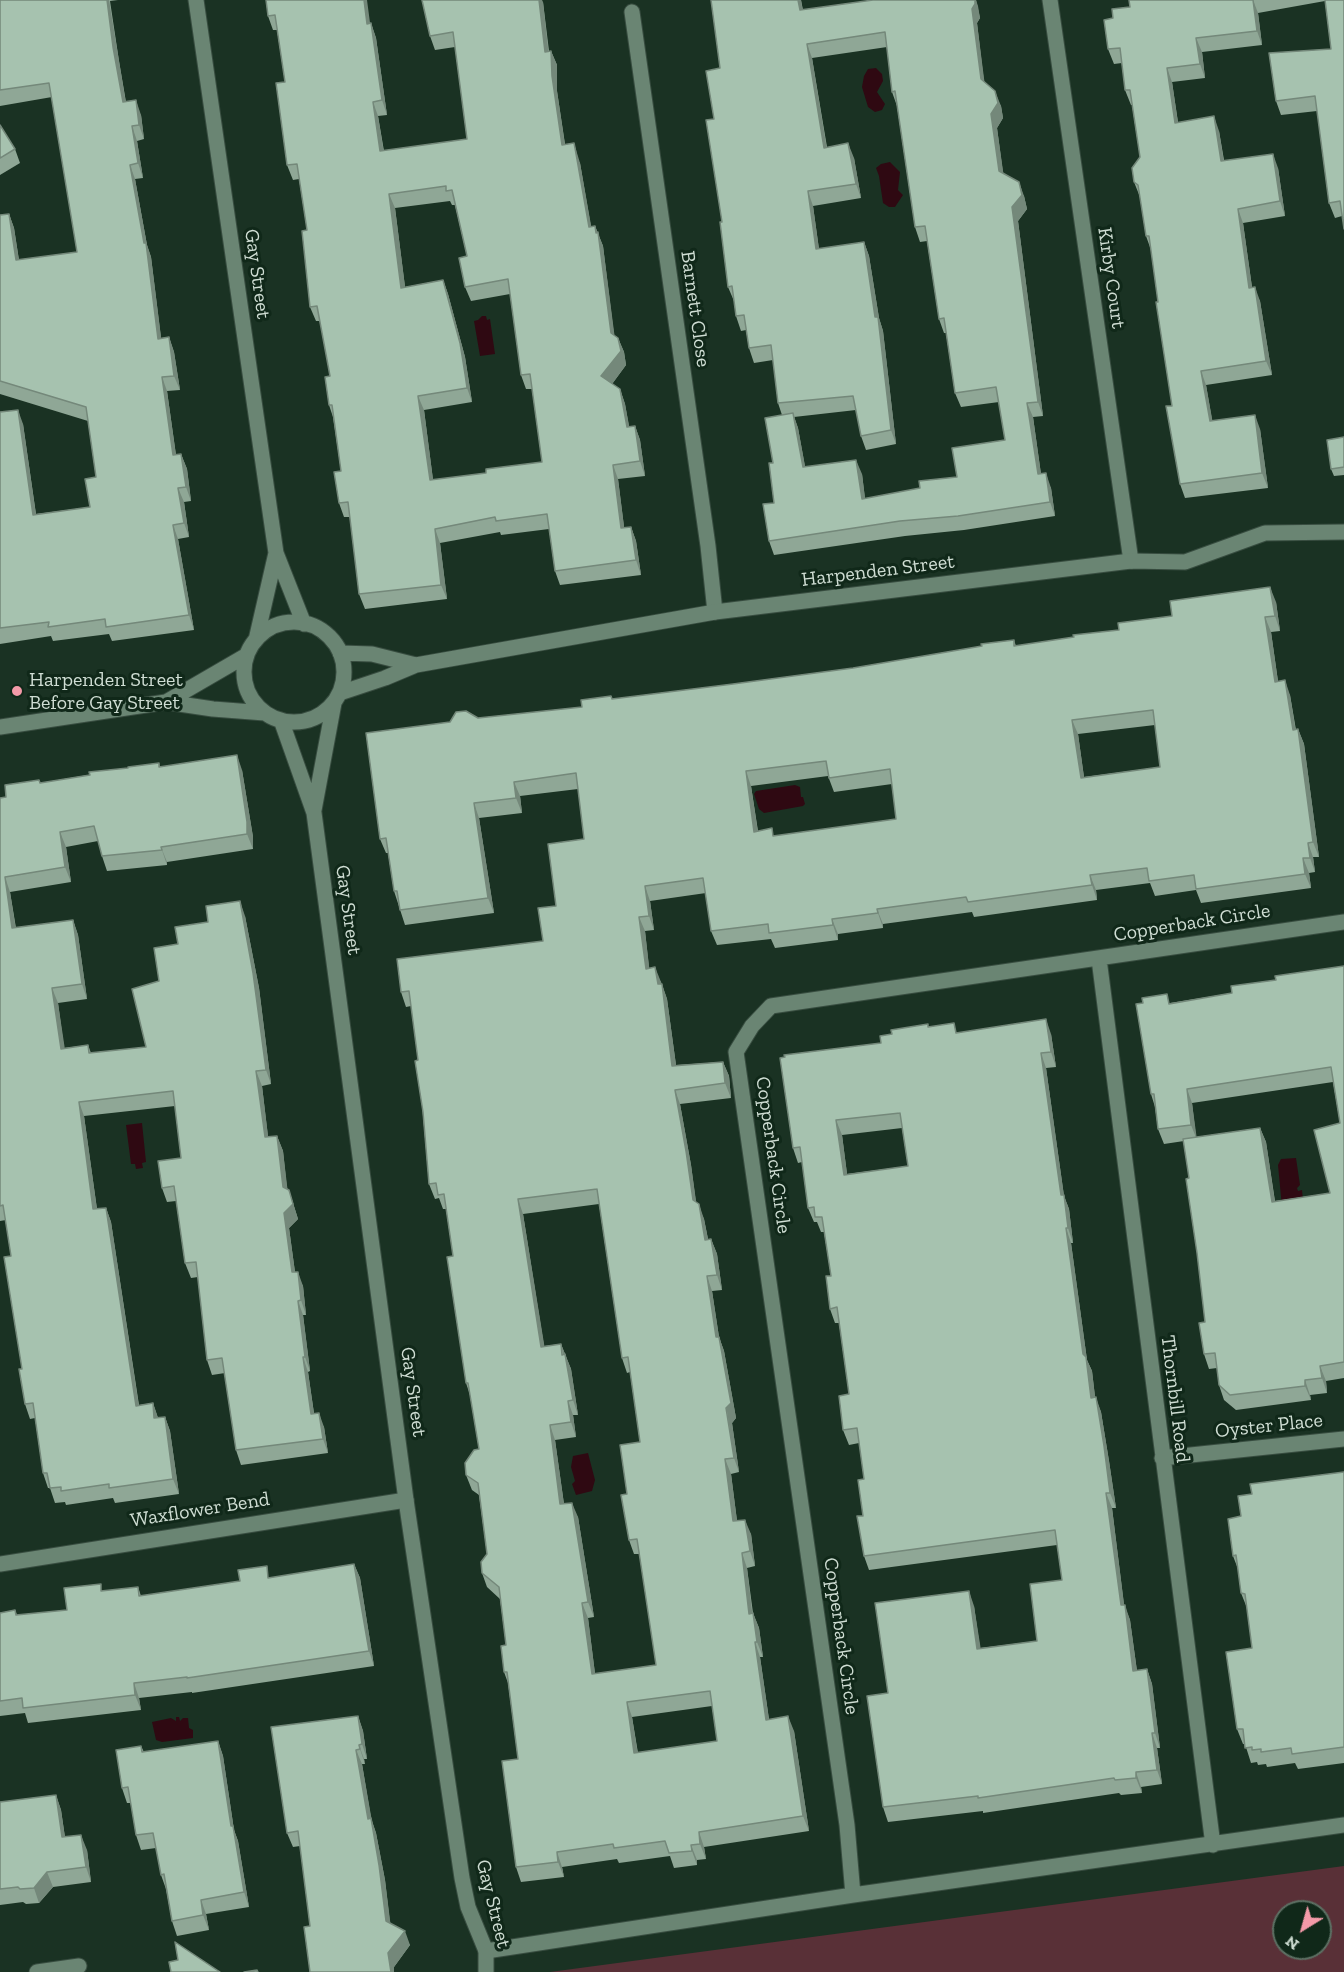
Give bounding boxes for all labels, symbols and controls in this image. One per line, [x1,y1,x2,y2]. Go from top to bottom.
street label: Kirby Court [1092,226,1130,330]
street label: Gay Street [239,228,275,320]
street label: Barnett Close [675,249,715,369]
street label: Harpenden Street [800,550,956,592]
place label: Harpenden Street Before Gay Street [29,668,183,715]
marker: Harpenden Street Before Gay Street [10,684,24,698]
street label: Gay Street [330,864,366,956]
street label: Copperback Circle [1112,899,1272,947]
street label: Copperback Circle [750,1075,796,1235]
street label: Thornbill Road [1155,1334,1195,1464]
street label: Gay Street [395,1346,431,1438]
street label: Oyster Place [1214,1408,1324,1444]
street label: Waxflower Bend [129,1487,271,1533]
street label: Copperback Circle [818,1556,864,1716]
street label: Gay Street [470,1857,516,1951]
north arrow [1272,1900,1332,1960]
text: N [1281,1932,1303,1954]

